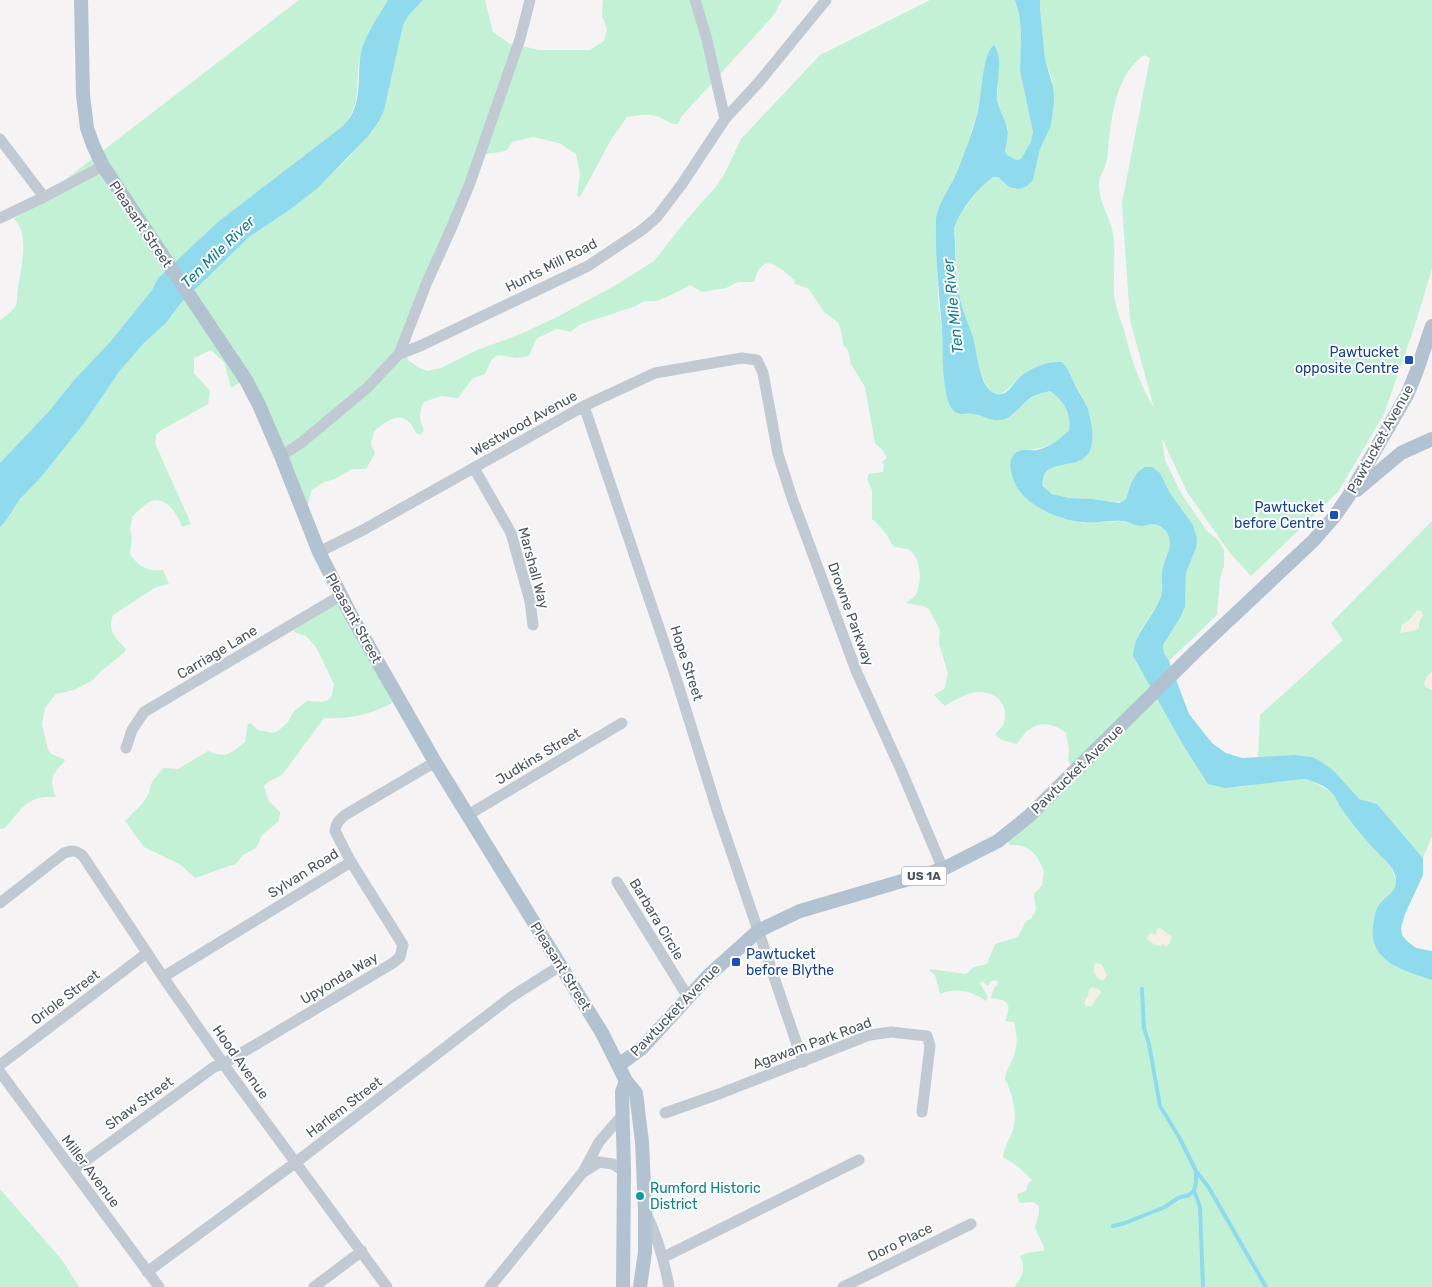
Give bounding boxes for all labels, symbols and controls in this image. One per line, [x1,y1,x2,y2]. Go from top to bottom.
street label: Pleasant Street [105,178,176,271]
water label: Ten Mile River [177,211,260,292]
street label: Hunts Mill Road [502,235,600,296]
water label: Ten Mile River [939,256,967,354]
place label: Pawtucket opposite Centre [1295,344,1400,377]
marker: Pawtucket opposite Centre [1403,354,1415,366]
street label: Pawtucket Avenue [1344,382,1417,497]
street label: Westwood Avenue [468,387,580,460]
place label: Pawtucket before Centre [1234,499,1325,532]
marker: Pawtucket before Centre [1328,509,1340,521]
street label: Marshall Way [514,525,553,611]
street label: Drowne Parkway [824,560,877,669]
street label: Pleasant Street [322,570,386,667]
street label: Carriage Lane [174,622,261,683]
street label: Hope Street [666,623,707,703]
street label: Pawtucket Avenue [1028,721,1127,818]
street label: Judkins Street [493,724,584,788]
street label: Sylvan Road [265,845,342,902]
road number: US 1A [902,866,946,886]
street label: Barbara Circle [626,876,688,963]
street label: Pleasant Street [527,919,595,1014]
place label: Pawtucket before Blythe [746,946,834,979]
street label: Upyonda Way [297,949,381,1008]
marker: Pawtucket before Blythe [730,956,742,968]
street label: Pawtucket Avenue [627,961,724,1060]
street label: Oriole Street [28,966,103,1029]
street label: Agawam Park Road [750,1014,874,1073]
street label: Hood Avenue [209,1022,272,1103]
street label: Shaw Street [102,1073,177,1134]
street label: Harlem Street [303,1073,386,1141]
street label: Miller Avenue [58,1132,123,1211]
place label: Rumford Historic District [650,1180,761,1213]
marker: Rumford Historic District [634,1190,646,1202]
street label: Doro Place [865,1219,936,1265]

